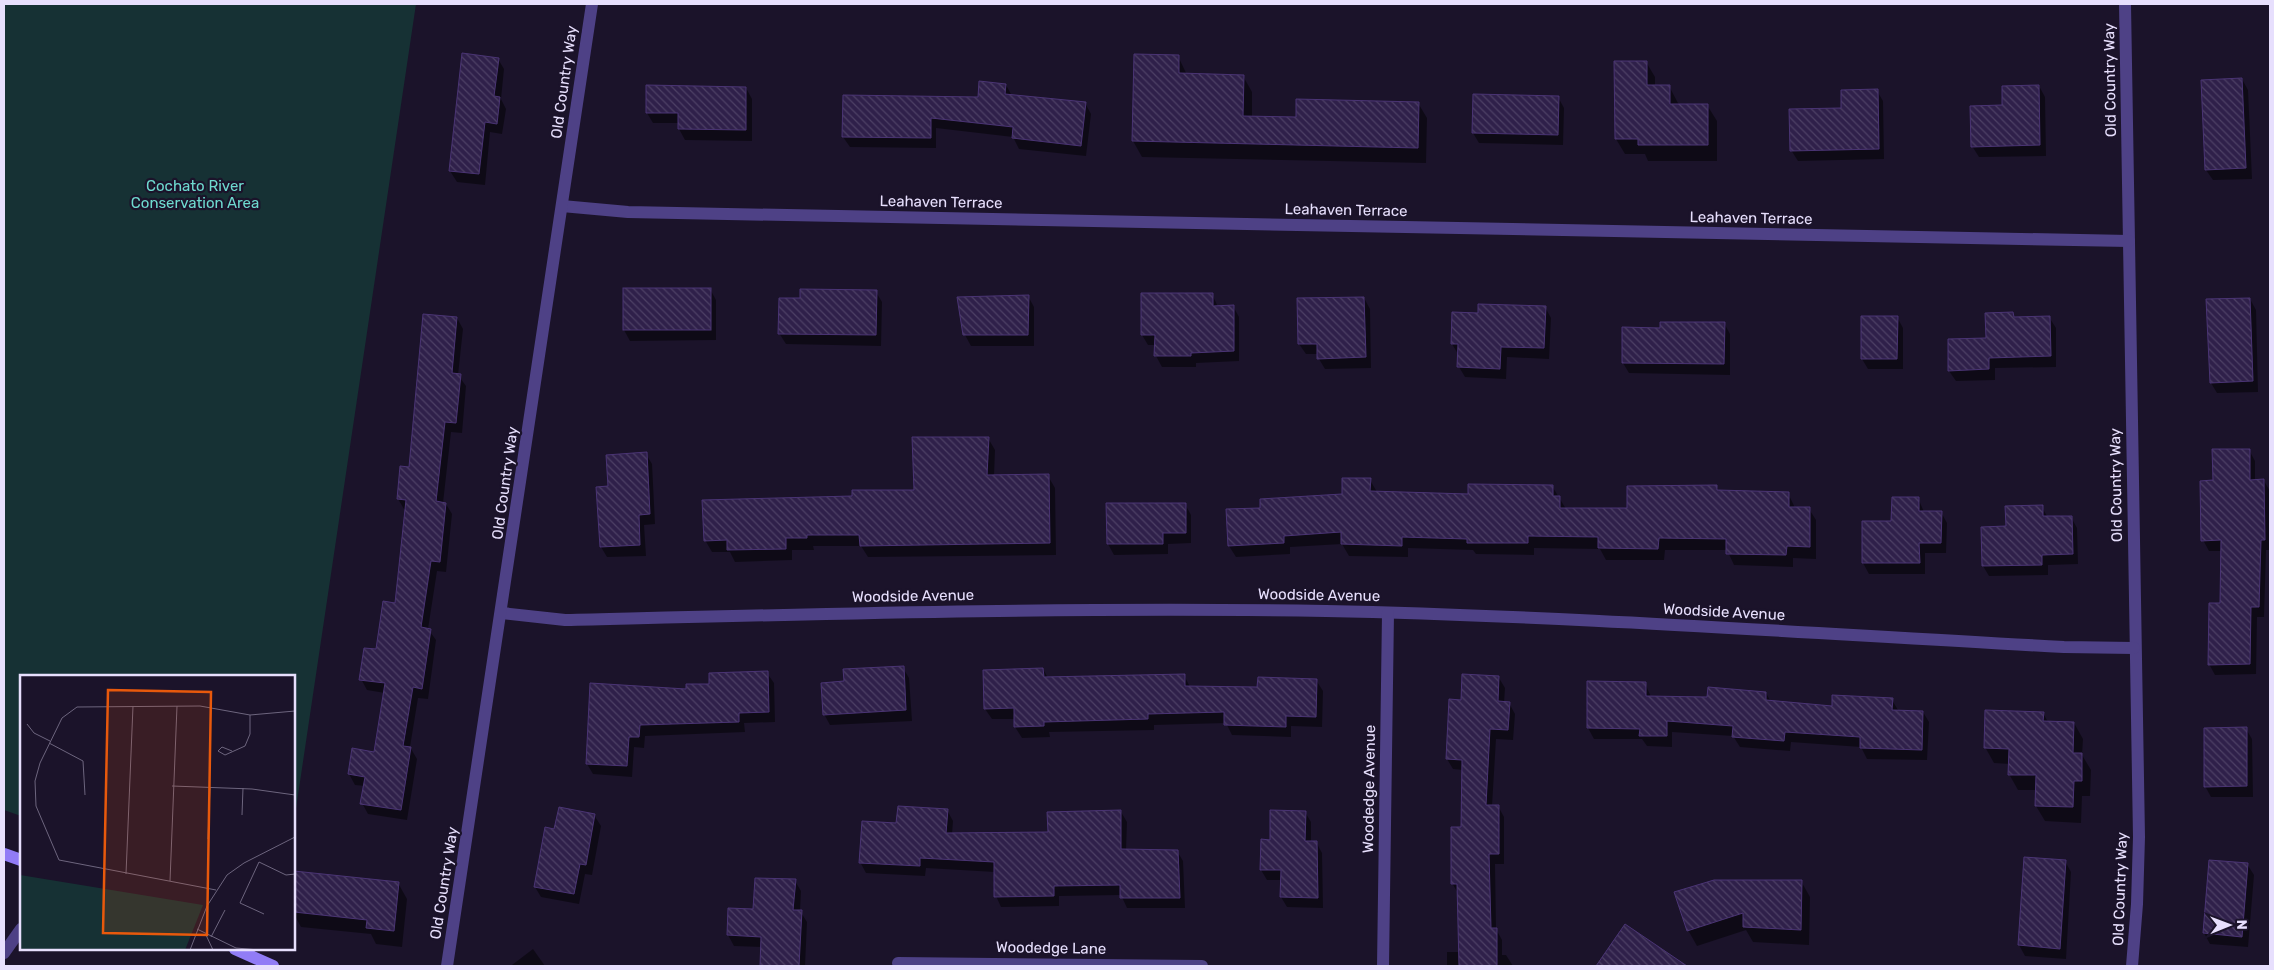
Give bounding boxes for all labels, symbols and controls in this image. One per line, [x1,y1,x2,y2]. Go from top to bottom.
street label: Old Country Way [2100,23,2120,137]
street label: Old Country Way [547,24,581,140]
park label: Cochato River Conservation Area [131,177,259,212]
street label: Leahaven Terrace [879,192,1003,212]
street label: Leahaven Terrace [1284,200,1408,220]
street label: Leahaven Terrace [1689,208,1813,228]
street label: Old Country Way [488,425,522,541]
street label: Old Country Way [2106,428,2126,542]
street label: Woodside Avenue [1258,585,1380,605]
street label: Woodside Avenue [852,586,974,606]
street label: Woodside Avenue [1662,600,1786,624]
inset map [20,675,295,950]
street label: Woodedge Avenue [1359,725,1379,853]
street label: Old Country Way [426,825,462,941]
street label: Old Country Way [2109,832,2131,946]
north arrow [2204,900,2254,950]
text: N [2233,920,2250,930]
street label: Woodedge Lane [996,938,1106,958]

